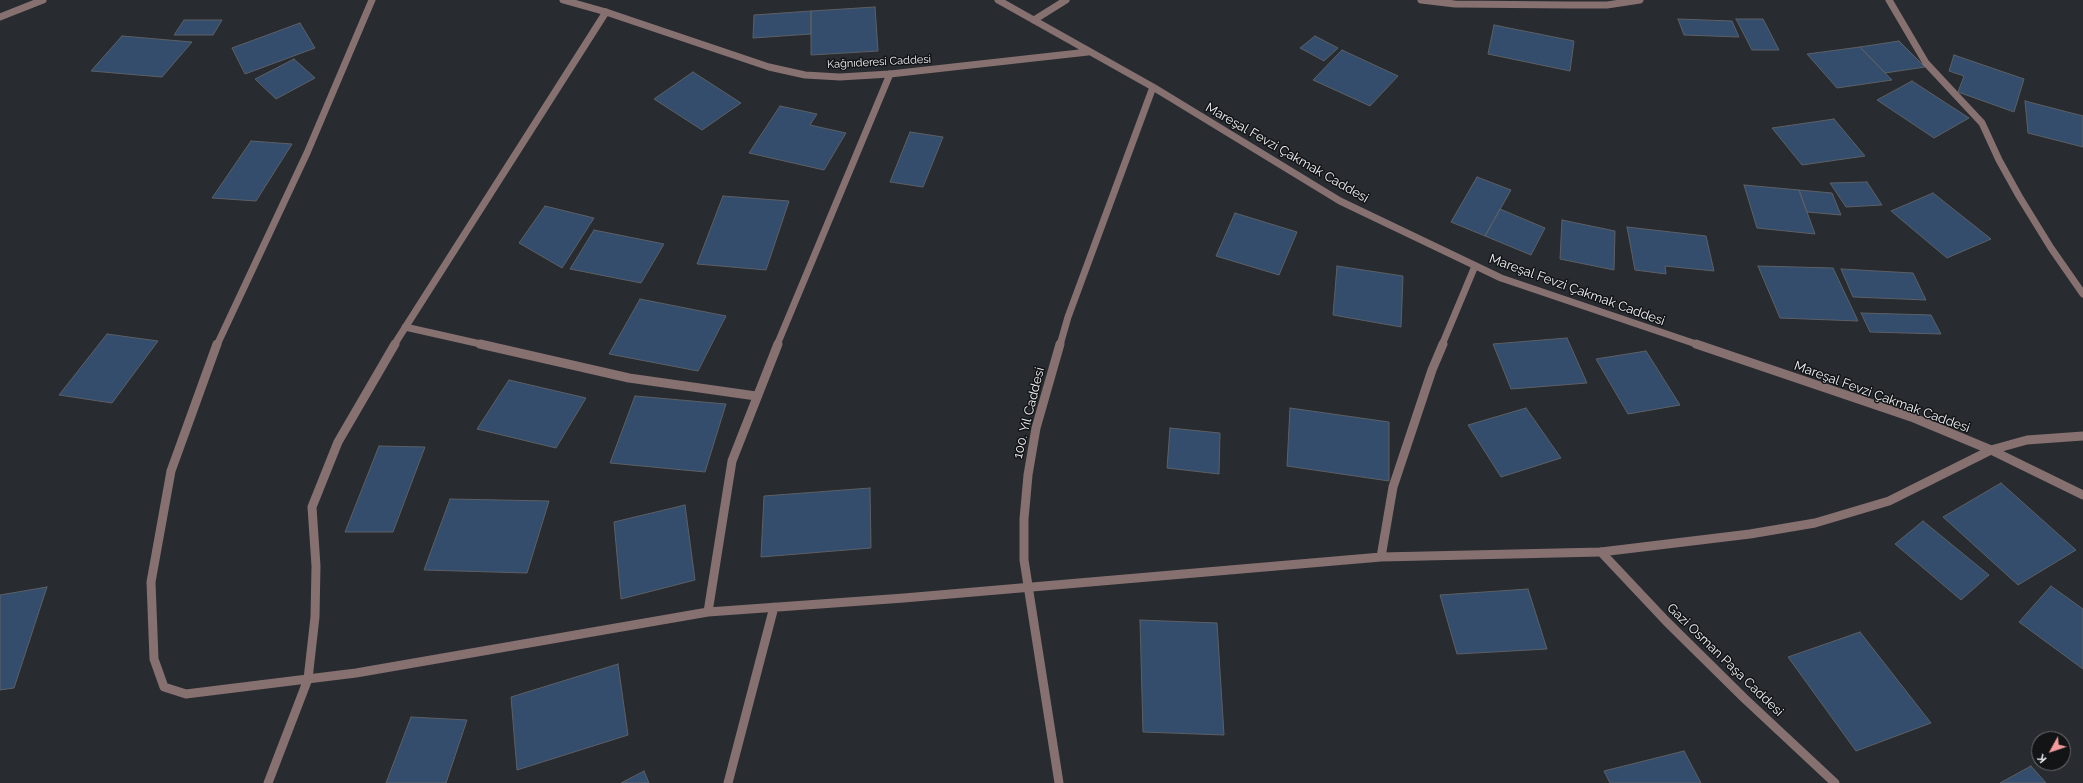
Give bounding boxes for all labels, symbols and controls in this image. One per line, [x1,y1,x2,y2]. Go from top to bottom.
street label: Kağnıderesi Caddesi [827,53,931,71]
street label: Mareşal Fevzi Çakmak Caddesi [1203,100,1371,206]
street label: Mareşal Fevzi Çakmak Caddesi [1487,251,1667,329]
street label: Mareşal Fevzi Çakmak Caddesi [1792,358,1972,436]
street label: 100. Yıl Caddesi [1010,366,1048,460]
street label: Gazi Osman Paşa Caddesi [1664,600,1786,720]
north arrow [2031,731,2071,771]
text: K [2035,751,2050,765]

